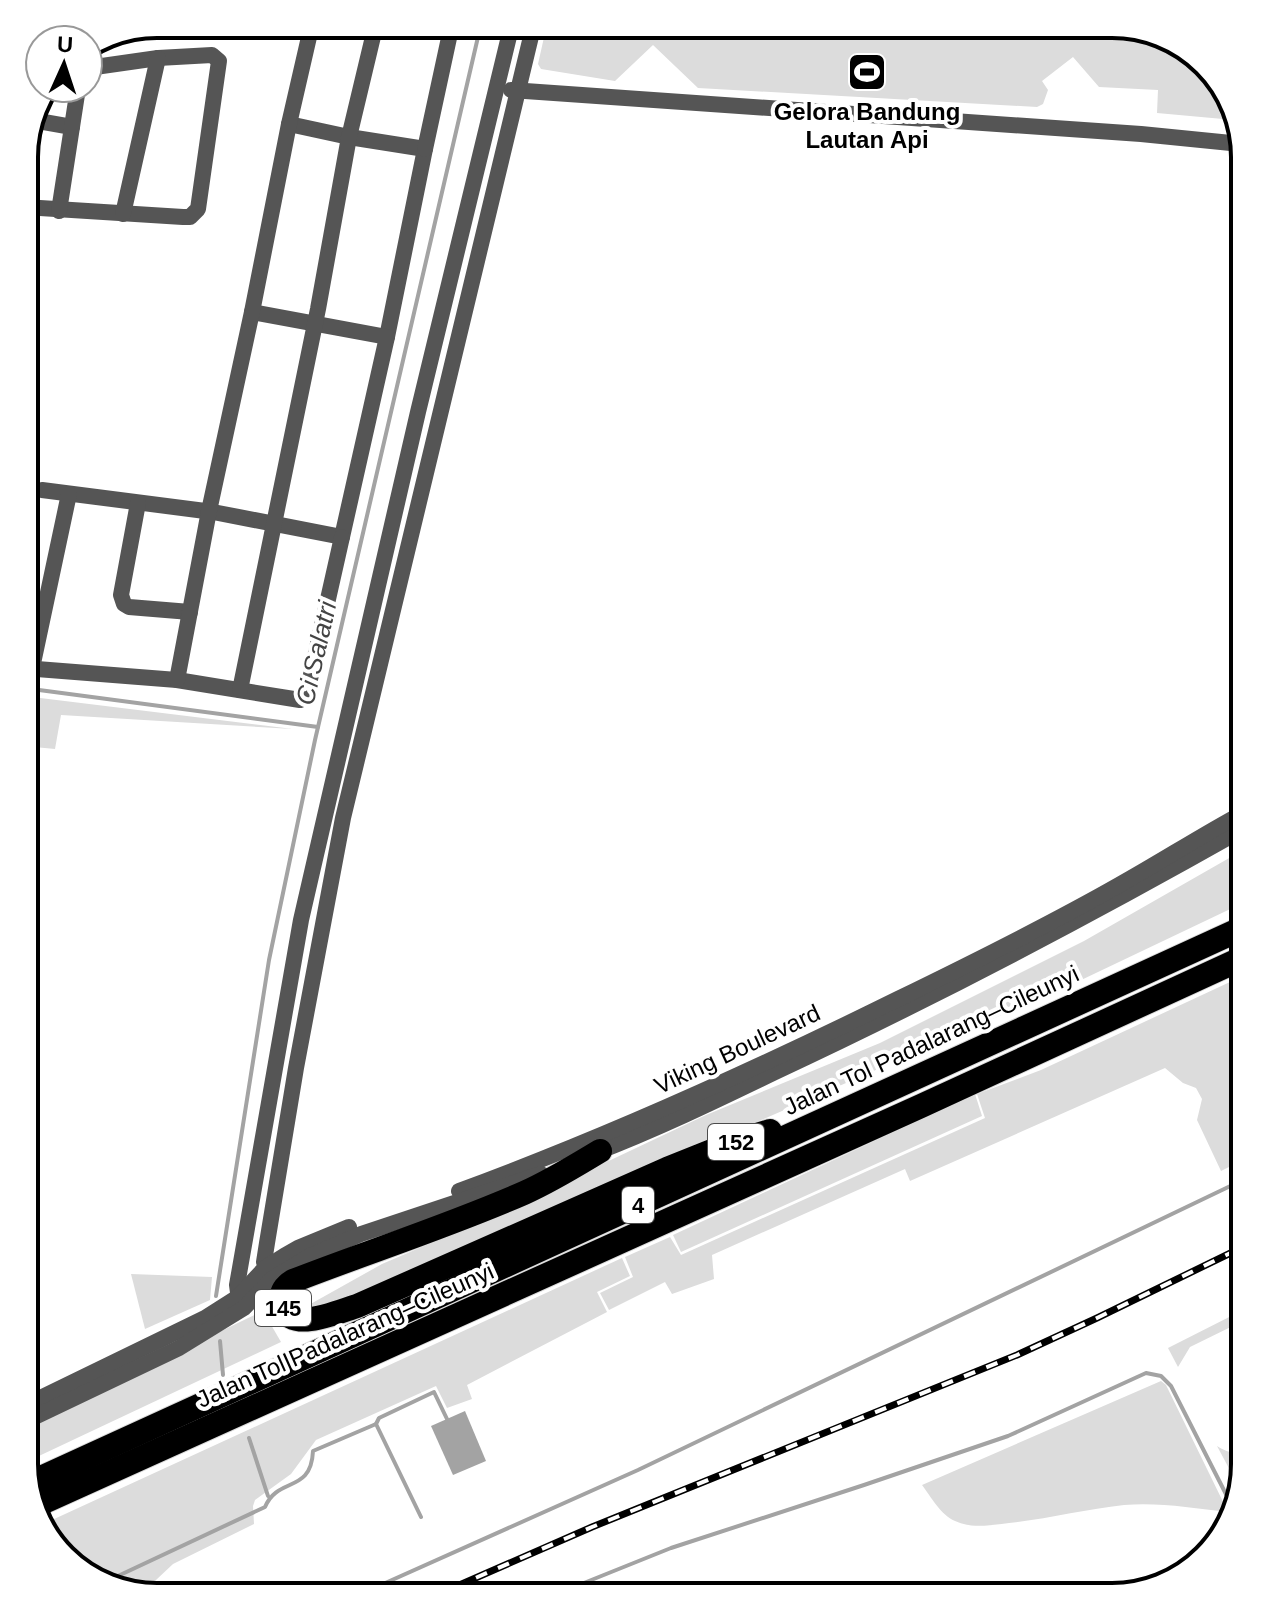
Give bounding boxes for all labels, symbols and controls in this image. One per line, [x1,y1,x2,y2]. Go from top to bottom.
north arrow [24,24,104,104]
text: U [56,32,74,57]
sports icon: Gelora Bandung Lautan Api [846,51,888,93]
place label: Gelora Bandung Lautan Api [774,98,960,153]
water label: Ci Salatri [290,597,343,708]
street label: Jalan Tol Padalarang–Cileunyi [779,960,1083,1120]
street label: Viking Boulevard [650,999,824,1099]
road number: 152 [708,1124,764,1160]
road number: 4 [622,1187,654,1223]
street label: Jalan Tol Padalarang–Cileunyi [192,1257,498,1413]
road number: 145 [255,1290,311,1326]

